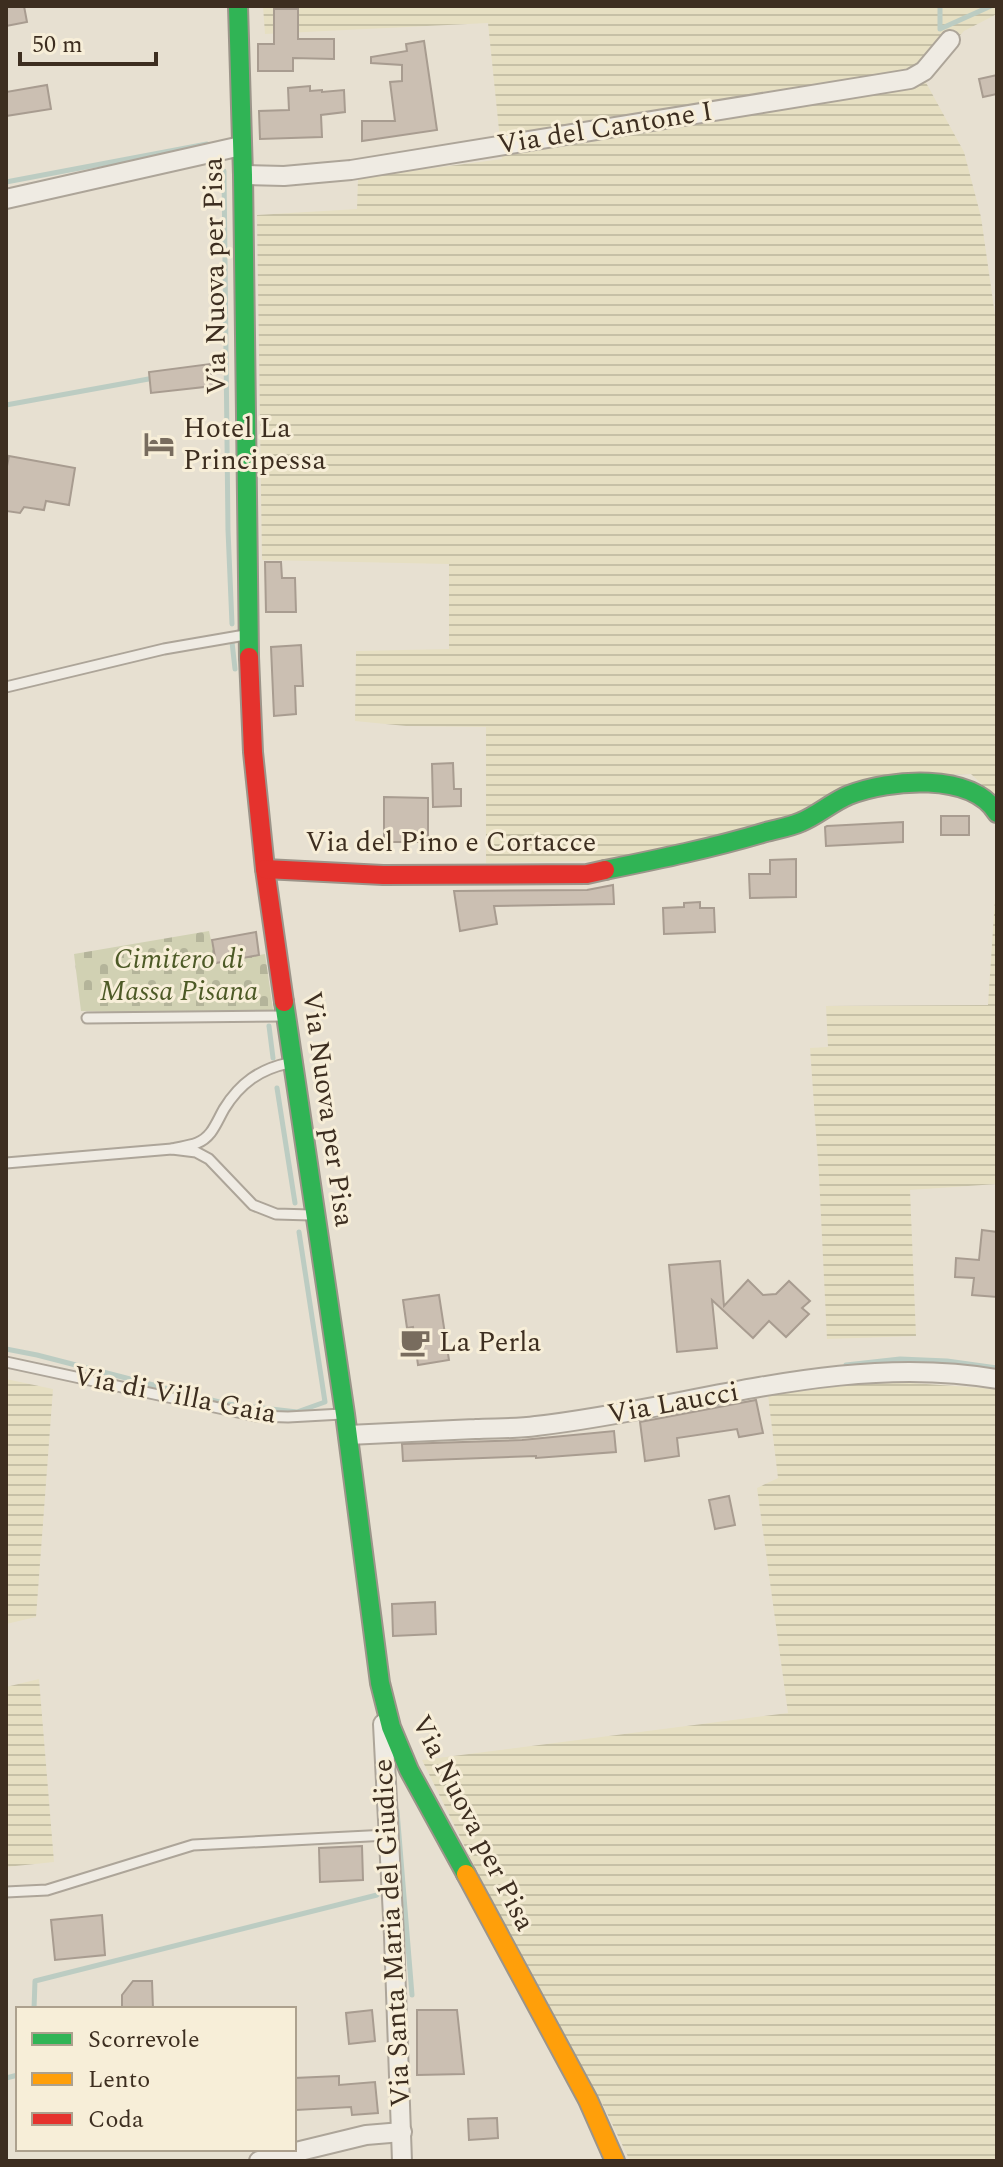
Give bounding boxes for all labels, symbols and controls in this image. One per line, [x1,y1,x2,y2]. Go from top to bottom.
scale bar [20,16,156,66]
text: 50 m [32,27,83,63]
street label: Via del Cantone I [494,90,716,166]
street label: Via Nuova per Pisa [191,157,239,395]
place label: Hotel La Principessa [183,407,326,482]
hotel icon: Hotel La Principessa [142,427,176,461]
street label: Via del Pino e Cortacce [306,821,596,864]
park label: Cimitero di Massa Pisana [100,938,258,1013]
street label: Via Nuova per Pisa [290,988,366,1230]
place label: La Perla [439,1321,542,1364]
cafe icon: La Perla [398,1325,432,1359]
street label: Via di Villa Gaia [70,1354,280,1436]
street label: Via Laucci [604,1370,742,1436]
street label: Via Nuova per Pisa [400,1707,546,1939]
street label: Via Santa Maria del Giudice [361,1758,423,2108]
legend [16,2007,296,2151]
text: Scorrevole [88,2022,200,2058]
text: Lento [88,2062,150,2098]
text: Coda [88,2102,144,2138]

